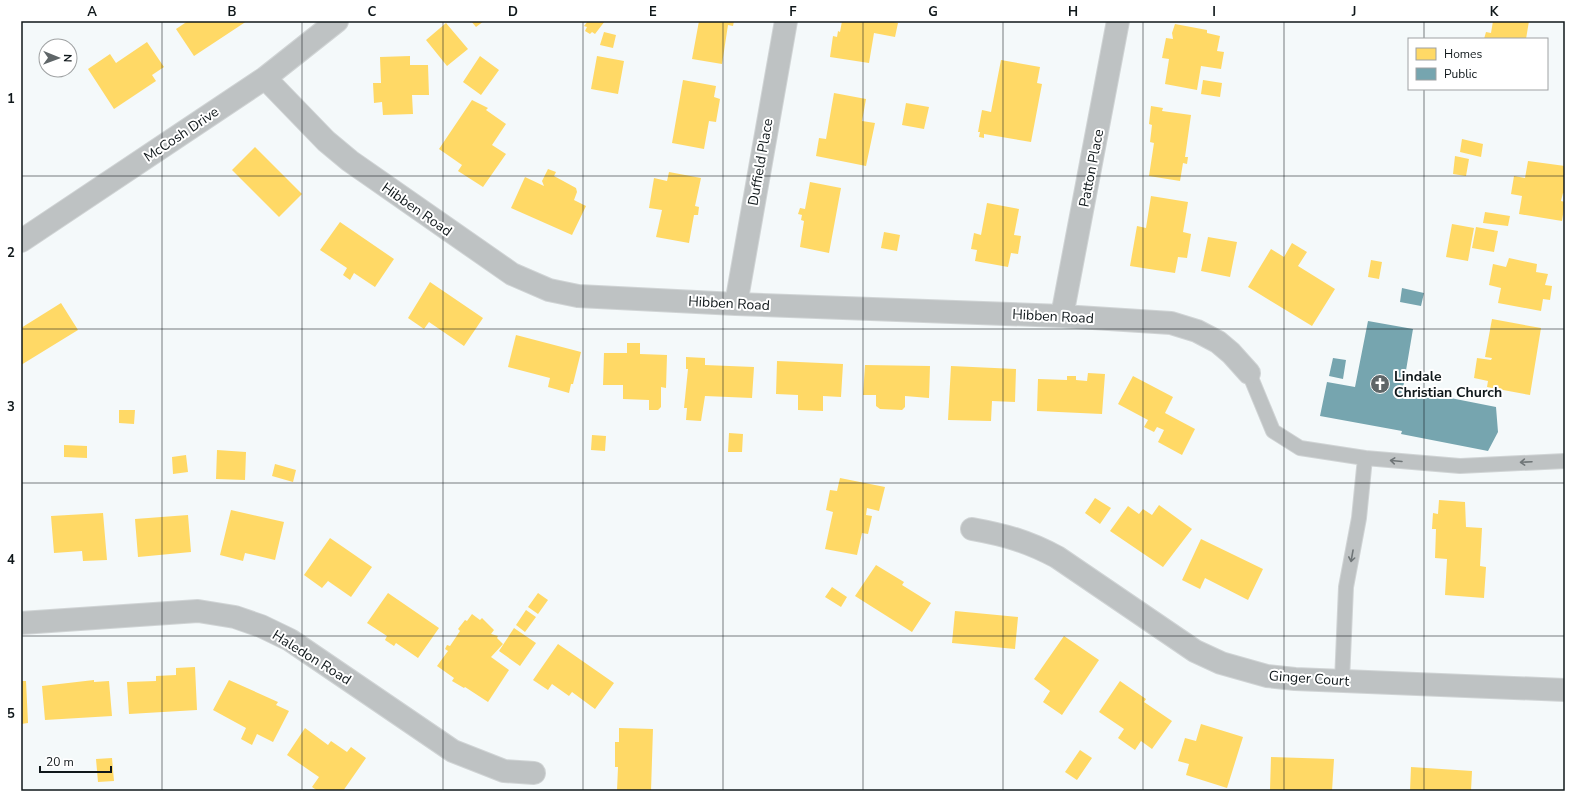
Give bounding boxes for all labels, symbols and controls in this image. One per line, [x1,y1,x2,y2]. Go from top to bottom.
text: A [87,3,97,21]
text: B [228,3,237,21]
text: C [368,3,377,21]
text: D [508,3,518,21]
text: E [649,3,657,21]
text: F [789,3,797,21]
text: G [928,3,938,21]
text: H [1068,3,1078,21]
text: I [1212,3,1216,21]
text: J [1351,3,1356,21]
text: K [1490,3,1499,21]
north arrow [38,38,78,78]
legend [1408,38,1548,90]
text: Homes [1444,46,1482,62]
text: N [60,54,75,62]
text: Public [1444,66,1478,82]
text: 1 [7,90,15,108]
street label: McCosh Drive [140,102,223,167]
street label: Duffield Place [743,117,777,207]
street label: Patton Place [1075,127,1108,209]
street label: Hibben Road [378,178,456,241]
text: 2 [7,244,15,262]
street label: Hibben Road [688,292,770,315]
street label: Hibben Road [1012,305,1094,328]
place label: Lindale Christian Church [1394,367,1502,402]
church icon: Lindale Christian Church [1369,373,1391,395]
text: 3 [7,398,15,416]
one-way arrow [1390,457,1403,464]
one-way arrow [1520,459,1533,466]
one-way arrow [1348,549,1356,562]
text: 4 [7,551,15,569]
street label: Haledon Road [269,626,355,689]
street label: Ginger Court [1268,666,1350,691]
text: 5 [7,705,15,723]
scale bar [40,748,111,774]
text: 20 m [46,754,74,770]

